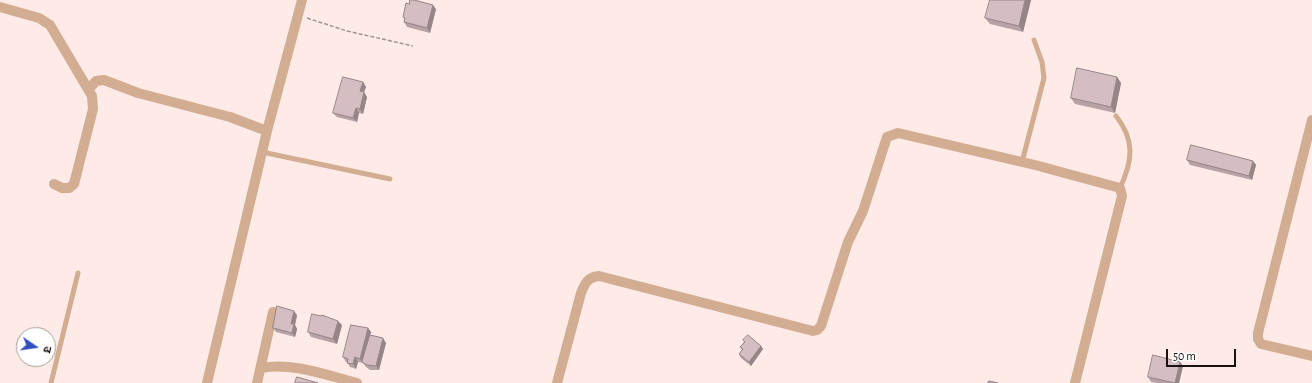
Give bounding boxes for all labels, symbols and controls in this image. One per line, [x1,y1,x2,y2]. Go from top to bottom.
north arrow [16,327,56,367]
scale bar [1168,341,1238,367]
text: उ [41,345,53,354]
text: 50 m [1173,350,1196,362]

